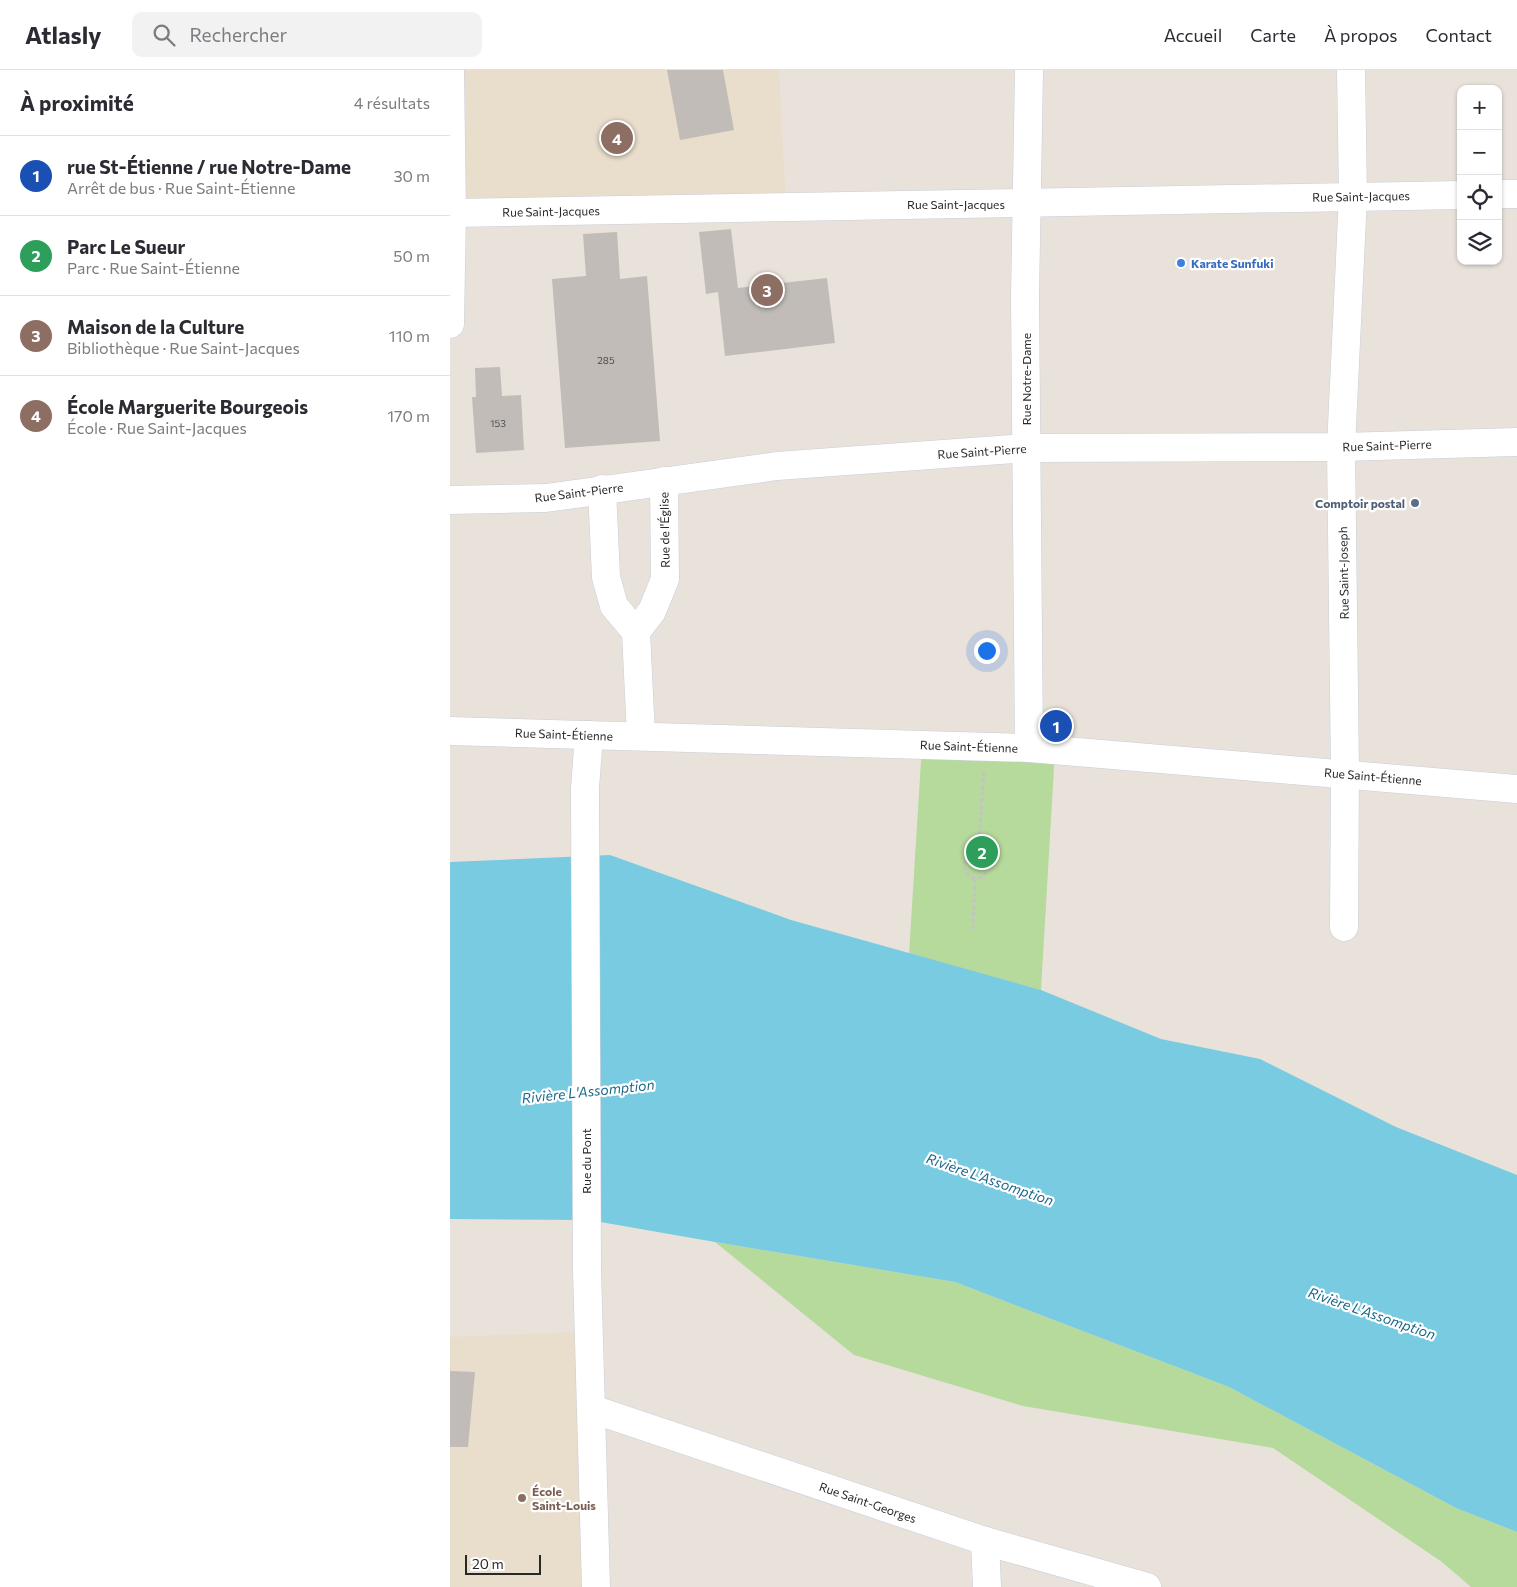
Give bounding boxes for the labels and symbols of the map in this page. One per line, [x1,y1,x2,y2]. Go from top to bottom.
pin: 4 [601,119,633,157]
street label: Rue Saint-Jacques [1312,188,1410,205]
street label: Rue Saint-Jacques [907,197,1005,212]
street label: Rue Saint-Jacques [502,203,600,220]
place label: Karate Sunfuki [1191,256,1273,270]
marker: Karate Sunfuki [1175,257,1187,269]
pin: 3 [751,271,783,309]
street label: Rue Notre-Dame [1019,333,1033,425]
house number: 285 [597,354,615,366]
house number: 153 [490,417,506,429]
street label: Rue Saint-Pierre [1342,436,1432,454]
street label: Rue Saint-Pierre [937,441,1027,461]
street label: Rue Saint-Pierre [534,480,624,504]
street label: Rue de l'Église [656,492,672,568]
place label: Comptoir postal [1315,496,1405,510]
marker: Comptoir postal [1409,497,1421,509]
street label: Rue Saint-Joseph [1335,526,1352,620]
your location [974,638,1000,664]
pin: 1 [1040,707,1072,745]
street label: Rue Saint-Étienne [515,725,613,743]
street label: Rue Saint-Étienne [920,737,1018,755]
street label: Rue Saint-Étienne [1324,765,1422,787]
pin: 2 [966,833,998,871]
water label: Rivière L'Assomption [521,1076,655,1106]
street label: Rue du Pont [579,1128,593,1194]
water label: Rivière L'Assomption [924,1149,1056,1209]
water label: Rivière L'Assomption [1306,1283,1438,1343]
street label: Rue Saint-Georges [818,1479,918,1525]
place label: École Saint-Louis [532,1484,596,1512]
marker: École Saint-Louis [516,1492,528,1504]
scale bar [465,1552,541,1575]

